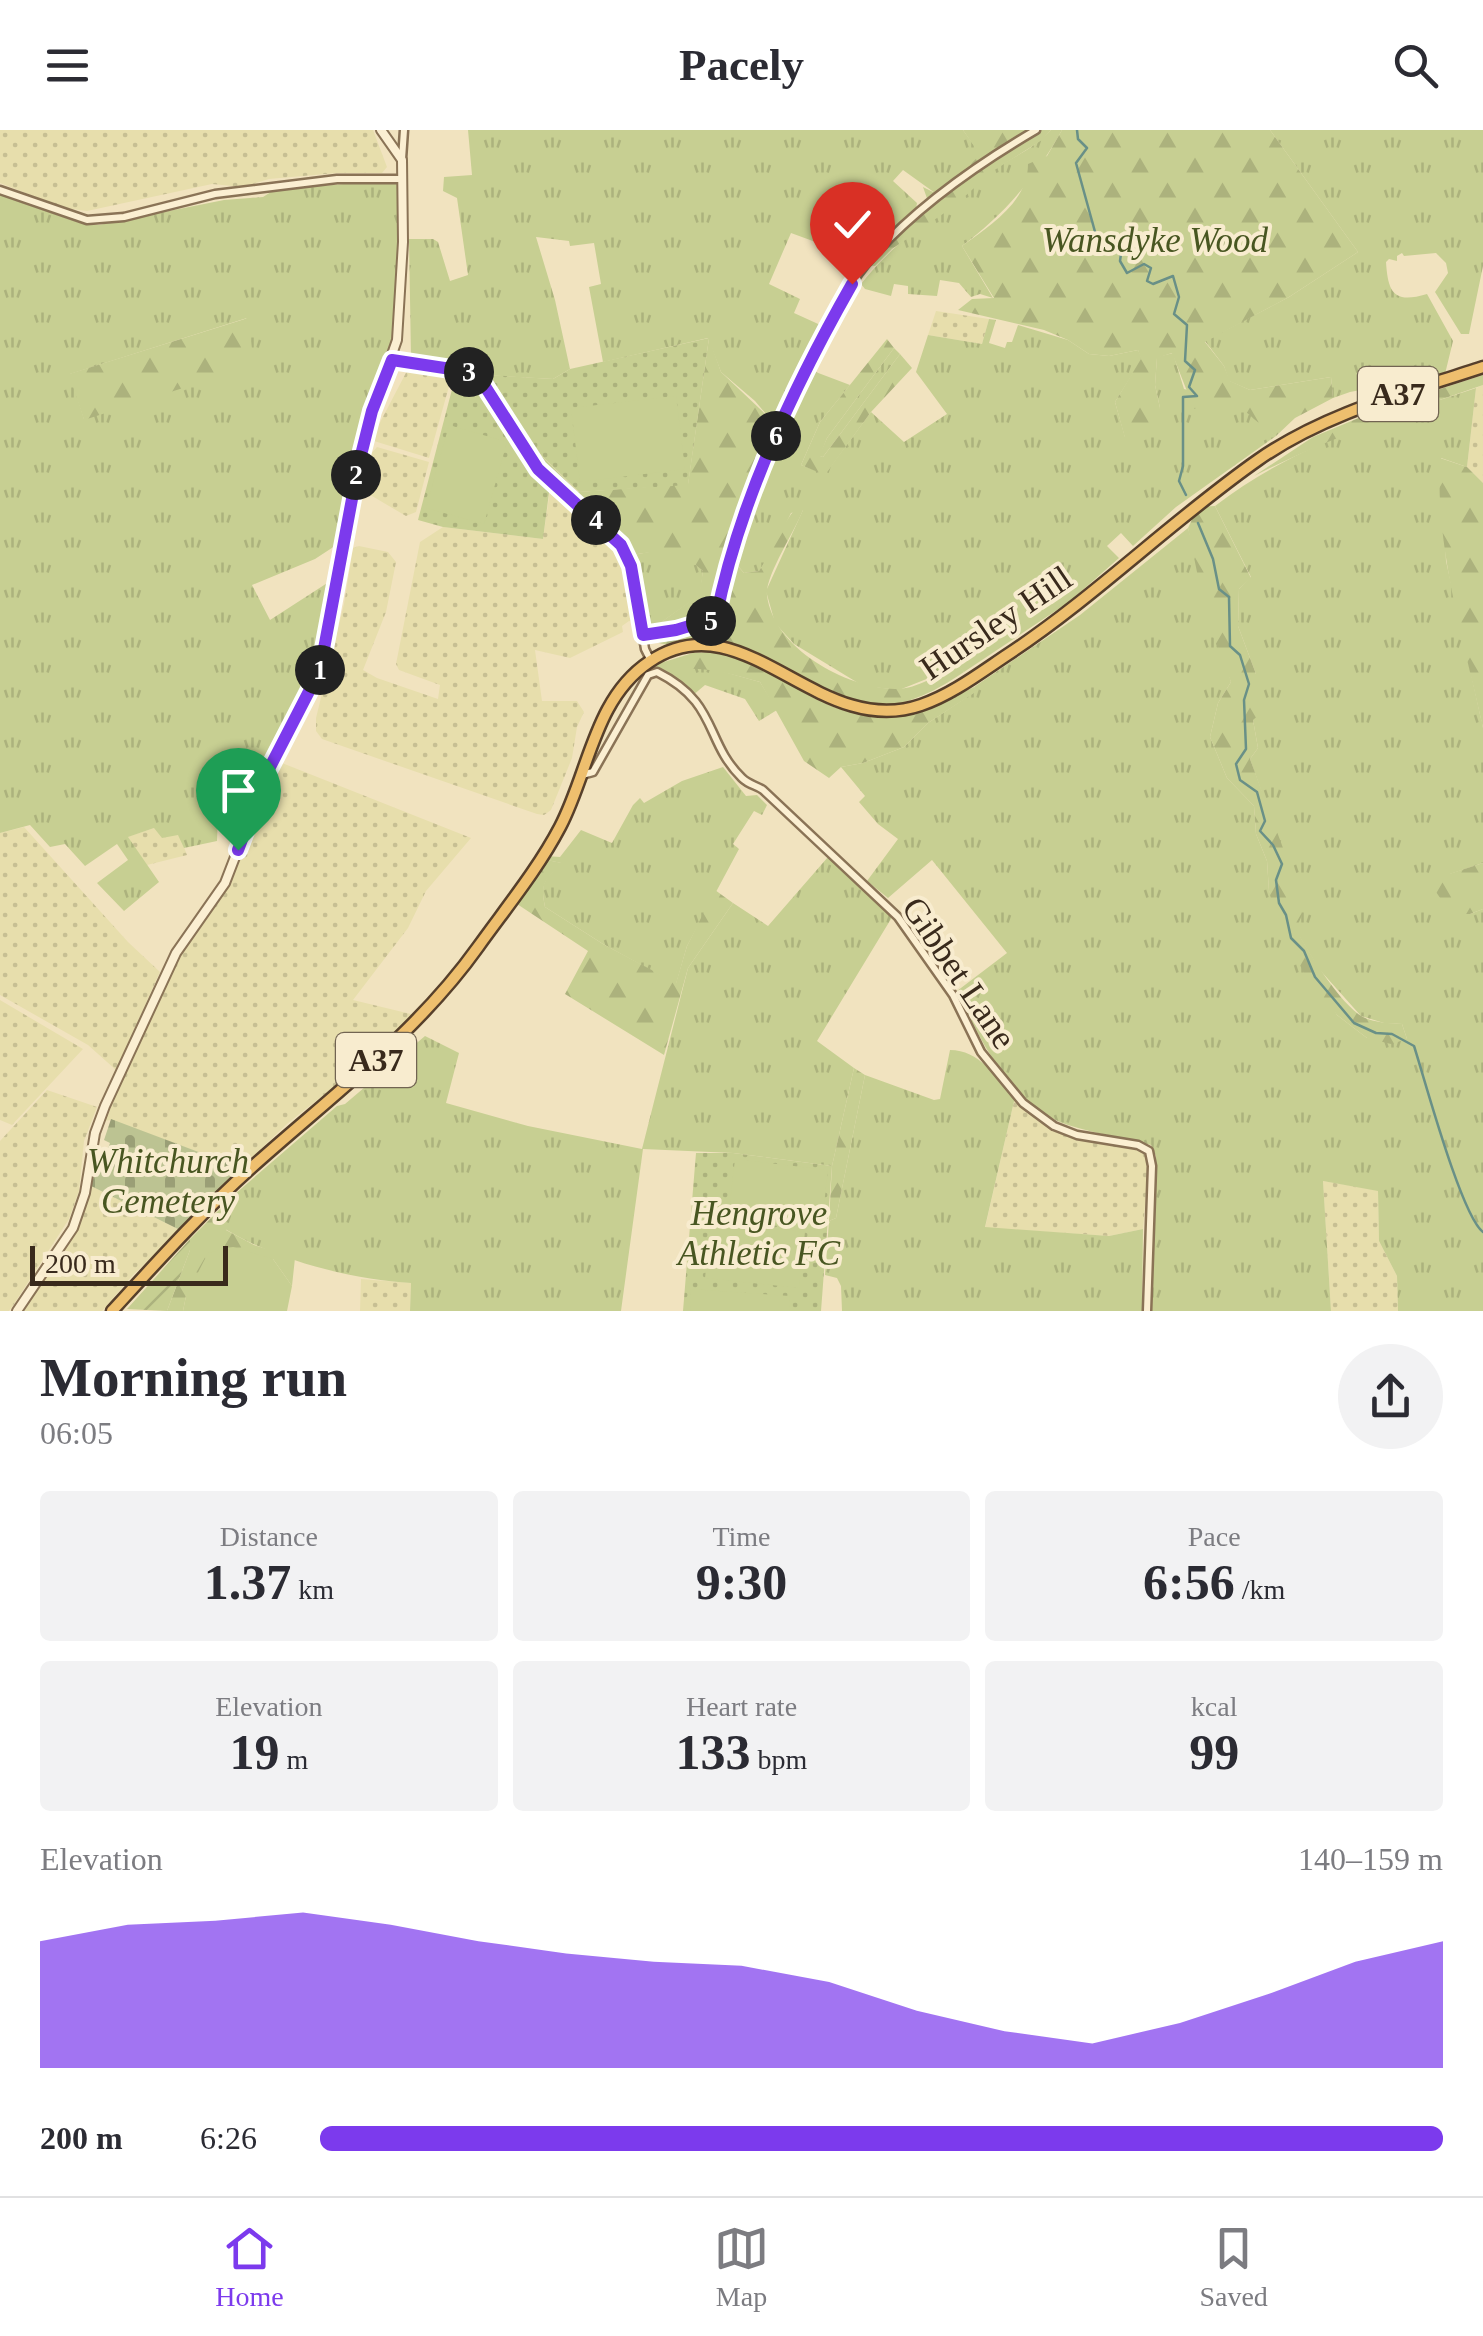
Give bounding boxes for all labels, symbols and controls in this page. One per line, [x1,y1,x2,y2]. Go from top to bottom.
icon: menu [40,38,95,93]
icon: search [1388,38,1443,93]
text: Pacely [679,40,804,90]
pin [810,182,895,285]
icon: check [825,197,880,252]
park label: Wansdyke Wood [1042,221,1268,260]
pin: 3 [444,347,494,397]
text: 3 [462,356,476,387]
road number: A37 [1358,367,1438,421]
pin: 6 [751,411,801,461]
text: 6 [769,420,783,451]
pin: 2 [331,450,381,500]
text: 2 [349,459,363,490]
pin: 4 [571,495,621,545]
text: 4 [589,504,603,535]
street label: Hursley Hill [913,558,1079,688]
pin: 5 [686,596,736,646]
text: 5 [704,605,718,636]
pin: 1 [295,645,345,695]
text: 1 [313,654,327,685]
pin [196,748,281,851]
icon: arrive [211,763,266,818]
street label: Gibbet Lane [894,890,1024,1056]
road number: A37 [336,1033,416,1087]
park label: Whitchurch Cemetery [87,1142,249,1221]
park label: Hengrove Athletic FC [676,1194,841,1273]
scale bar [30,1241,228,1286]
text: 200 m [45,1248,116,1279]
button: share [1338,1344,1443,1449]
text: Morning run [40,1347,347,1408]
text: 06:05 [40,1415,113,1451]
text: Distance [220,1521,318,1552]
text: Time [712,1521,771,1552]
text: Pace [1188,1521,1241,1552]
text: 1.37 [204,1554,291,1610]
text: 9:30 [696,1554,787,1610]
text: 6:56 [1143,1554,1235,1610]
text: km [291,1574,334,1605]
text: /km [1235,1574,1285,1605]
text: Elevation [215,1691,322,1722]
text: Heart rate [686,1691,797,1722]
text: kcal [1191,1691,1237,1722]
text: 19 [229,1724,279,1780]
text: 133 [676,1724,751,1780]
text: 99 [1189,1724,1239,1780]
text: m [279,1744,308,1775]
text: bpm [751,1744,807,1775]
text: Elevation [40,1841,163,1877]
text: 140–159 m [1298,1841,1443,1877]
text: 200 m [40,2120,123,2156]
text: 6:26 [200,2120,257,2156]
tab: Home [215,2221,284,2313]
tab: Map [714,2221,769,2313]
tab: Saved [1199,2221,1268,2313]

